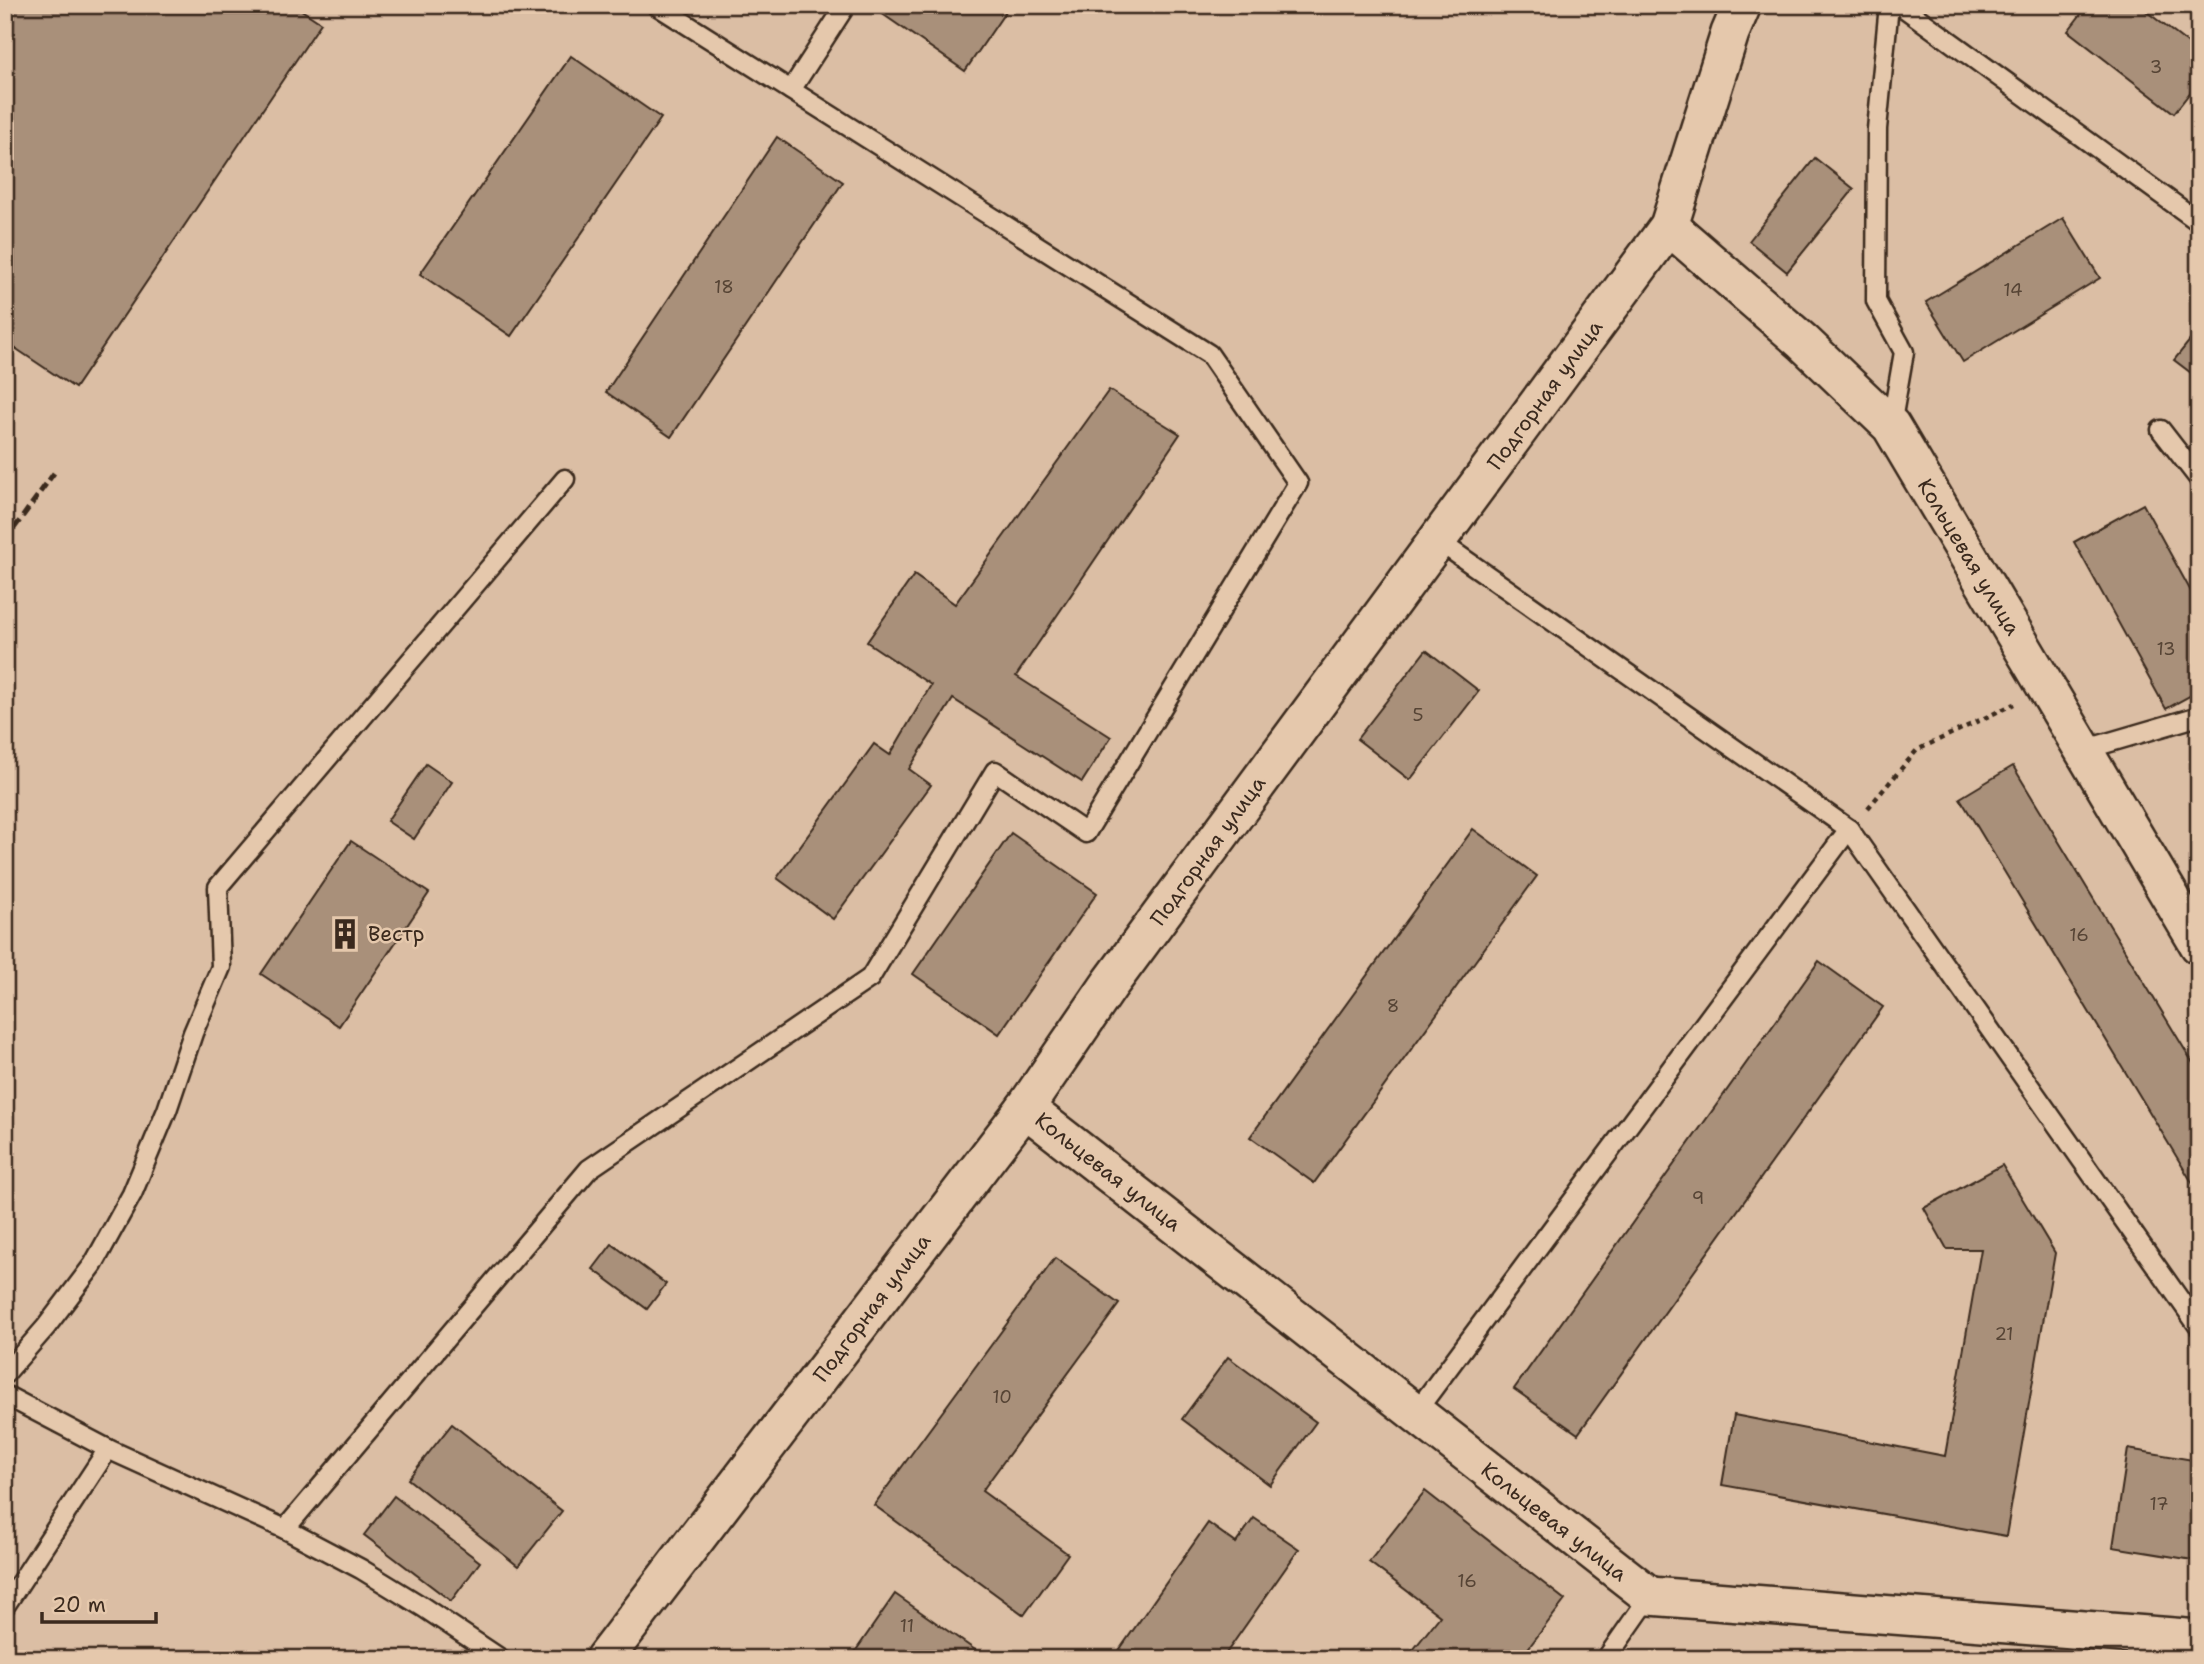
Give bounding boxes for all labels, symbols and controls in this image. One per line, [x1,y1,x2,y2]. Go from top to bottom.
house number: 3 [2150,55,2162,79]
house number: 18 [714,275,734,299]
house number: 14 [2003,278,2023,302]
street label: Подгорная улица [1481,314,1609,476]
street label: Кольцевая улица [1911,473,2027,641]
house number: 13 [2156,637,2176,661]
house number: 5 [1412,703,1424,727]
street label: Подгорная улица [1144,770,1272,932]
building icon: Вестр [328,917,362,951]
place label: Вестр [368,920,425,948]
house number: 16 [2069,923,2089,947]
house number: 8 [1387,994,1399,1018]
street label: Кольцевая улица [1029,1106,1187,1238]
house number: 9 [1692,1186,1704,1210]
street label: Подгорная улица [807,1228,937,1388]
house number: 21 [1994,1322,2014,1346]
house number: 10 [992,1385,1012,1409]
street label: Кольцевая улица [1475,1456,1633,1588]
house number: 17 [2149,1492,2169,1516]
house number: 16 [1457,1569,1477,1593]
scale bar [42,1580,156,1624]
text: 20 m [52,1591,106,1619]
house number: 11 [900,1614,914,1638]

